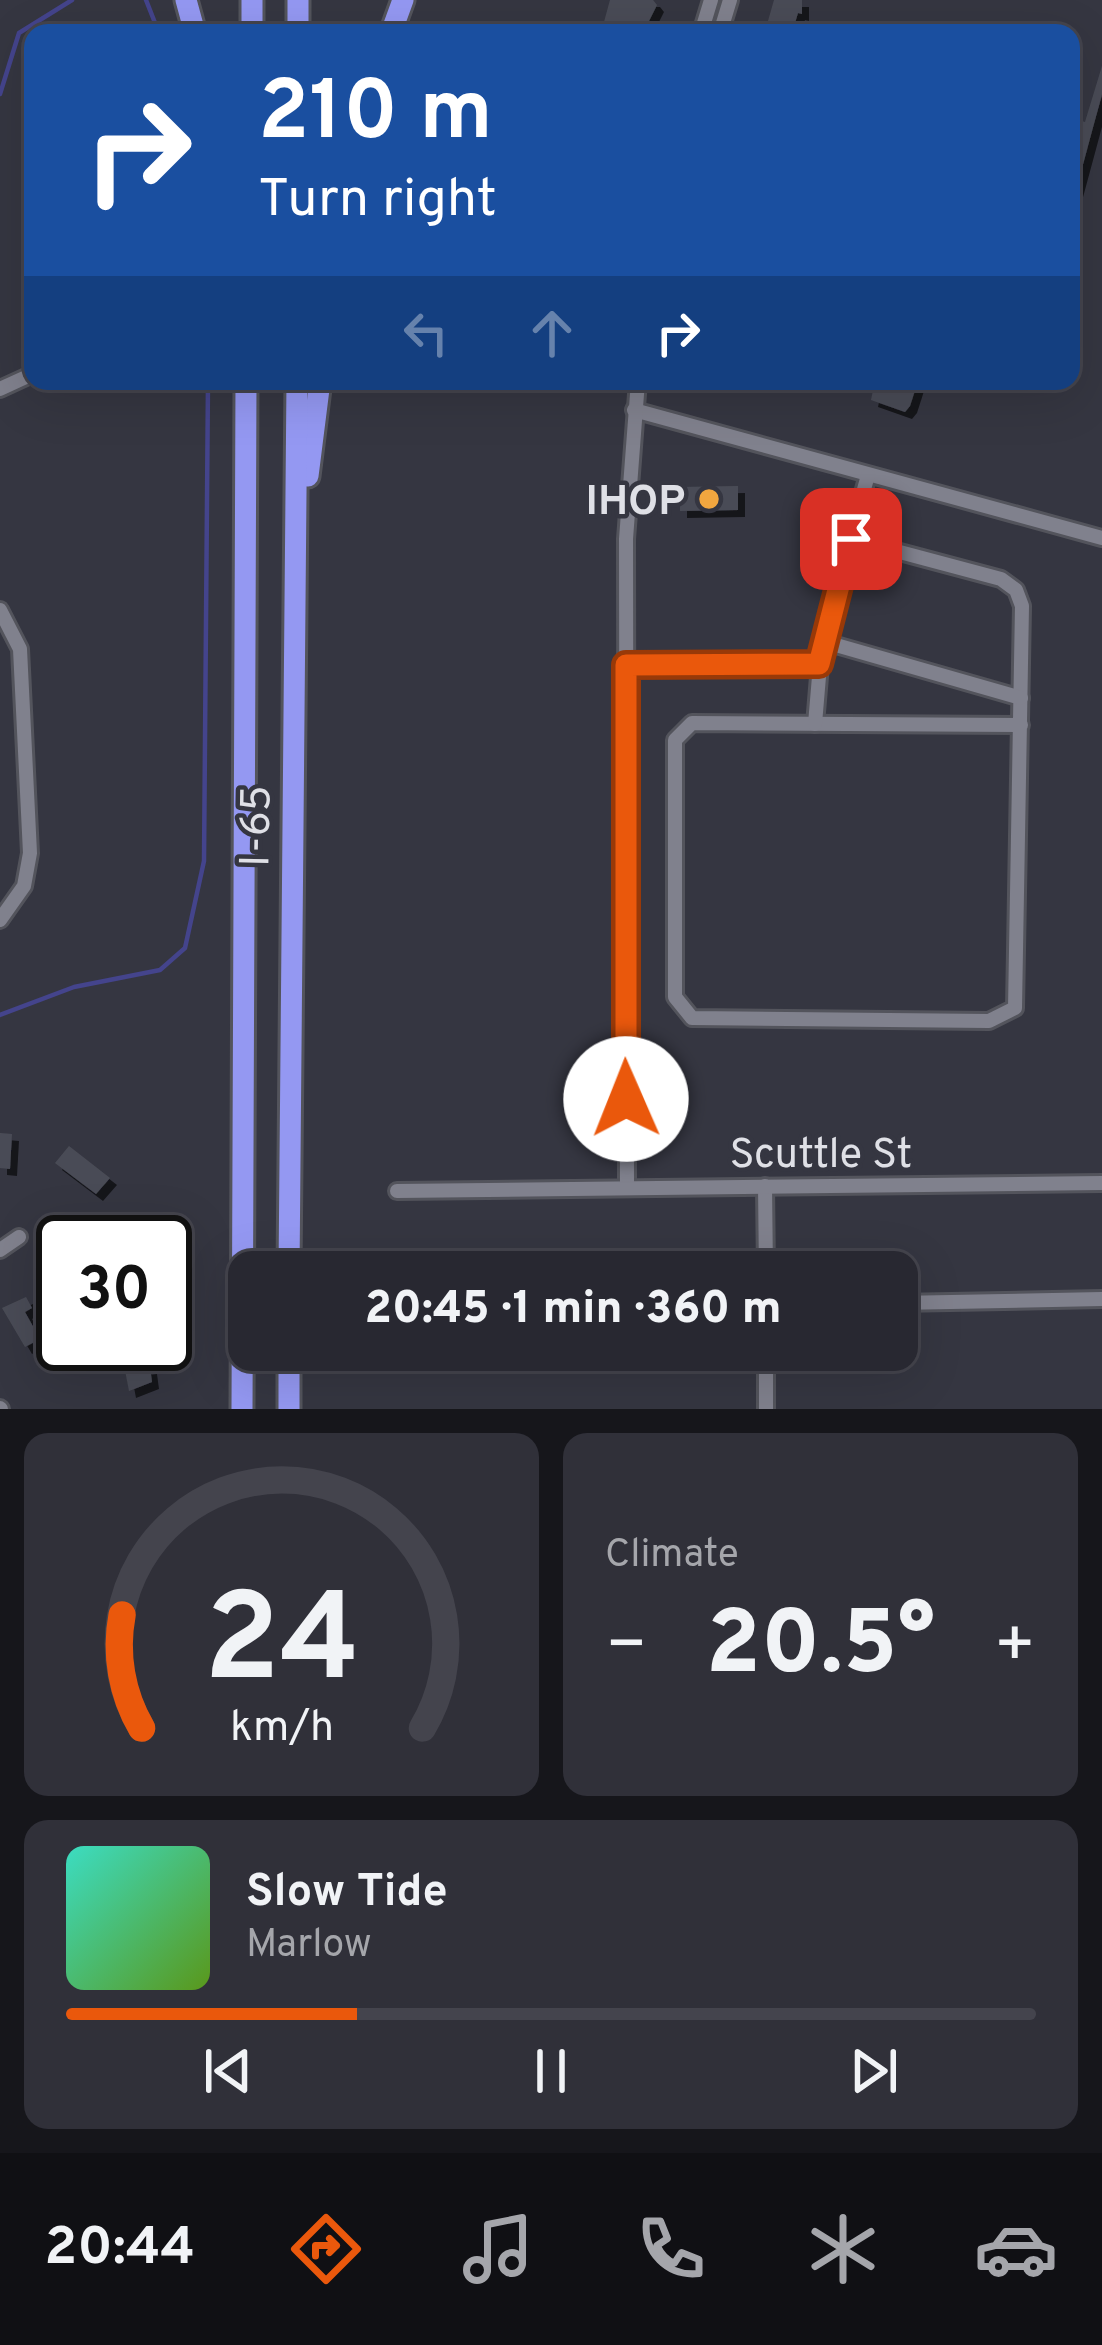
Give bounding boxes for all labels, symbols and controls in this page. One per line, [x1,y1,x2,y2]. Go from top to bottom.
text: 210 m [258,63,493,169]
icon: right [60,72,216,228]
text: Turn right [258,167,497,236]
icon: left [393,300,459,366]
icon: ahead [519,300,585,366]
icon: right [645,300,711,366]
place label: IHOP [586,477,685,530]
marker: IHOP [696,486,722,512]
pin [800,488,902,590]
icon: arrive [818,506,884,572]
street label: I-65 [231,785,286,867]
position arrow [563,1036,689,1162]
street label: Scuttle St [730,1130,913,1183]
speed limit sign: 30 [36,1215,192,1371]
text: 20:45 · 1 min · 360 m [365,1282,782,1339]
text: Climate [605,1532,739,1581]
text: 24 [203,1567,360,1725]
text: 20.5° [706,1592,935,1705]
text: − [605,1607,648,1690]
text: + [993,1607,1036,1690]
text: km/h [229,1701,334,1755]
text: Slow Tide [246,1865,448,1922]
text: Marlow [246,1922,372,1971]
icon: previous [195,2038,261,2104]
icon: pause [518,2038,584,2104]
icon: next [841,2038,907,2104]
icon: directions [284,2207,368,2291]
icon: music [456,2207,540,2291]
icon: phone [629,2207,713,2291]
icon: climate [801,2207,885,2291]
icon: car [974,2207,1058,2291]
text: 20:44 [44,2215,195,2284]

